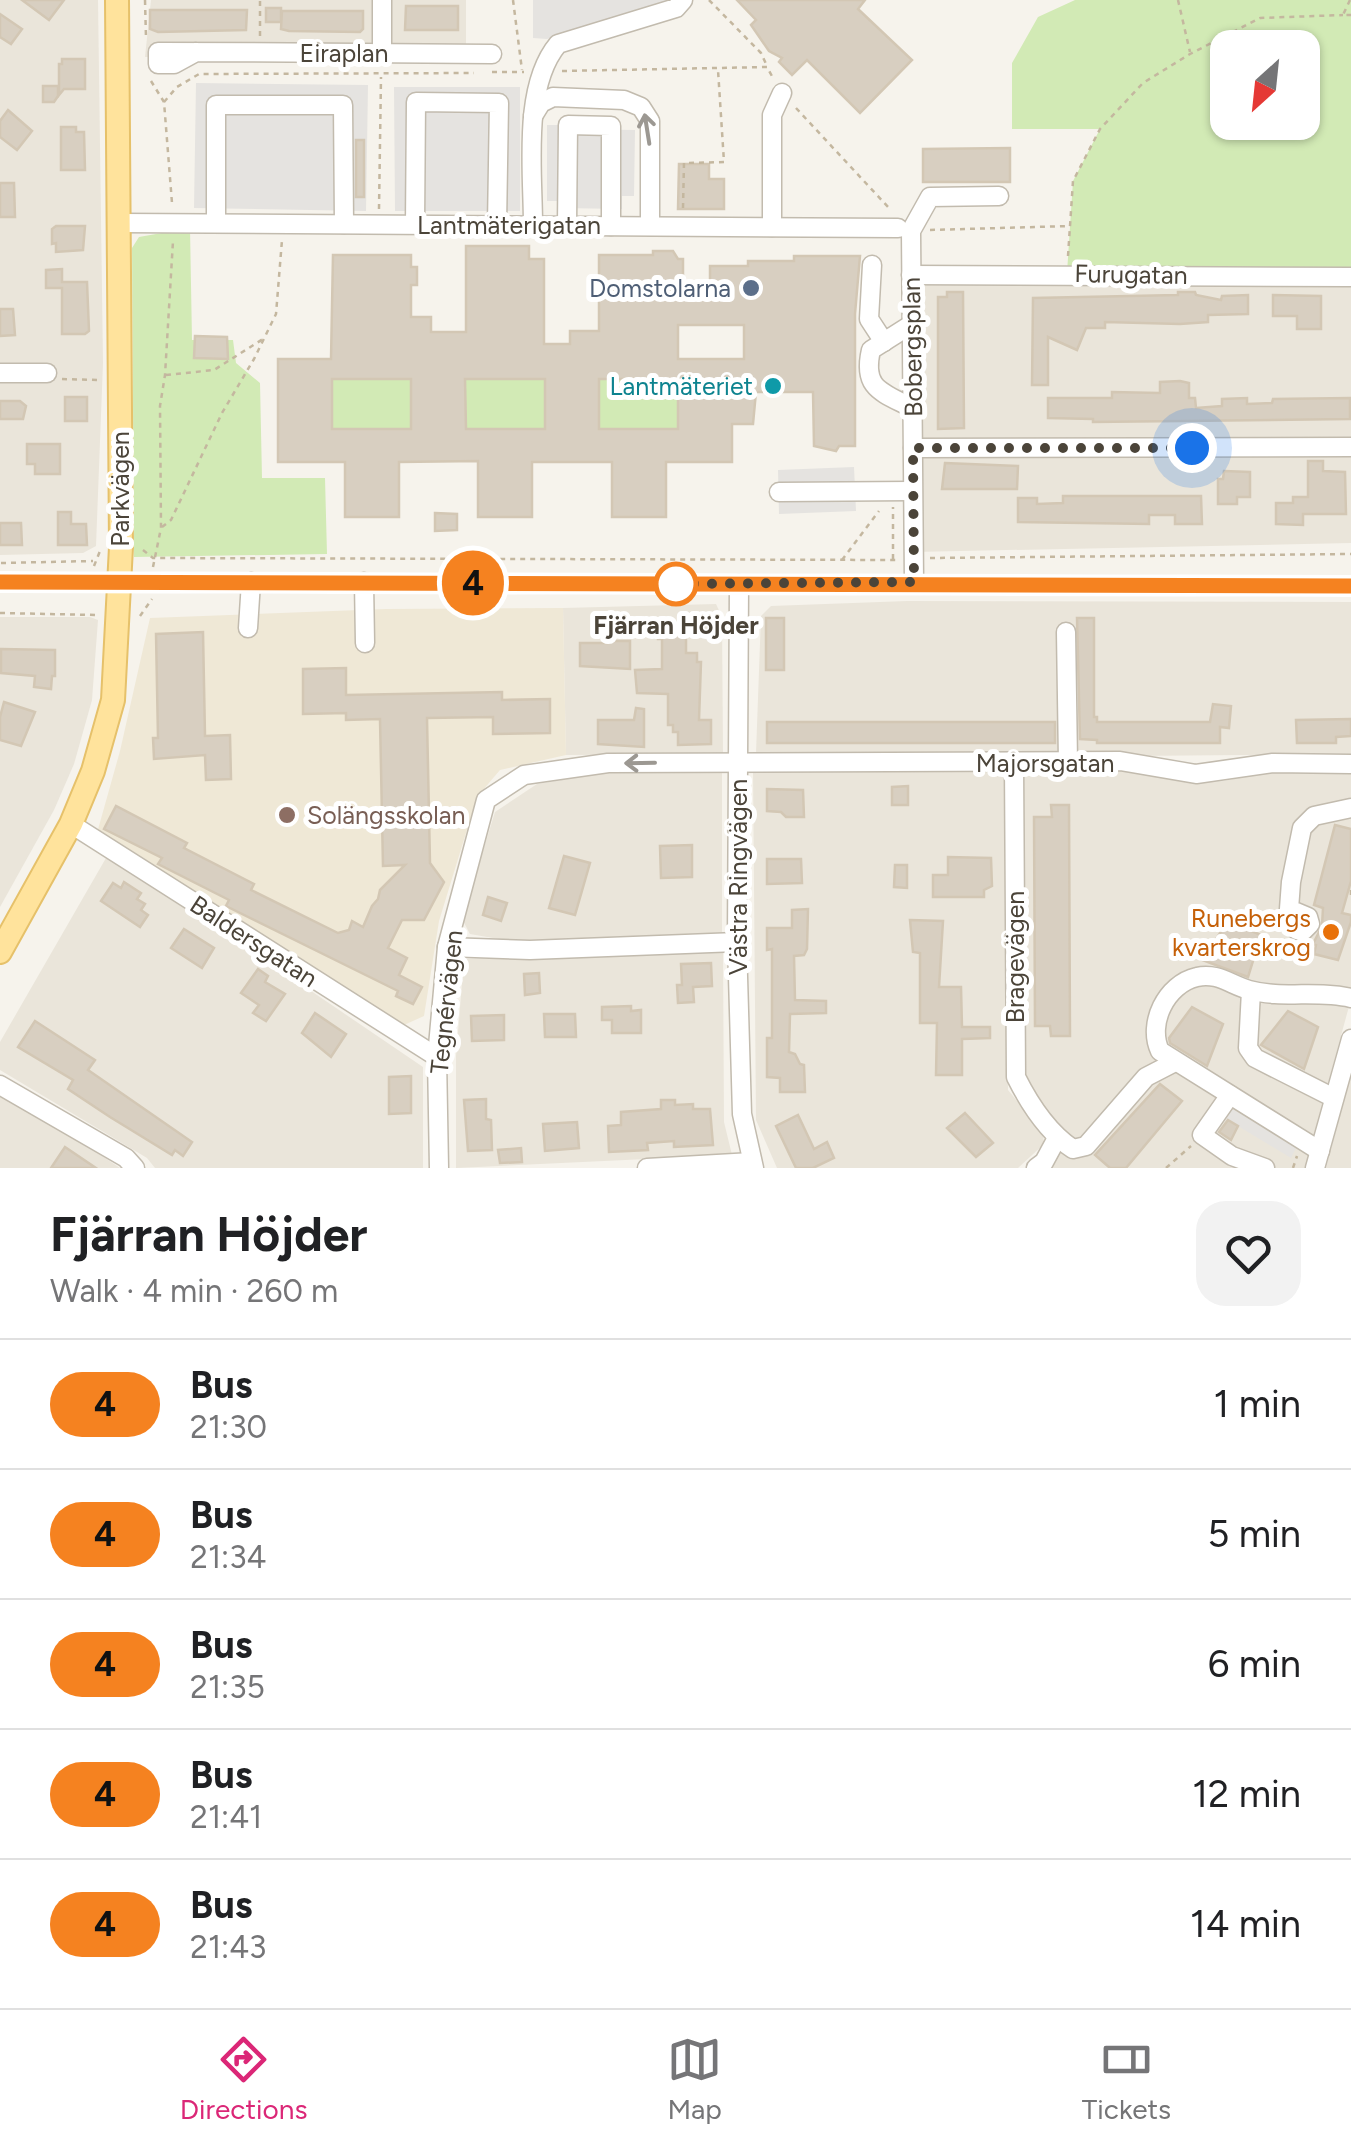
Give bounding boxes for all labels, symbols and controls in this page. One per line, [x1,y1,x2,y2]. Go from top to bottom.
north arrow [1210,30,1320,140]
map controls [1210,30,1320,140]
street label: Eiraplan [300,38,388,68]
one-way arrow [637,114,656,146]
street label: Lantmäterigatan [417,210,601,240]
street label: Furugatan [1074,258,1188,290]
place label: Domstolarna [589,273,731,303]
marker: Domstolarna [740,277,762,299]
street label: Bobergsplan [896,277,928,417]
place label: Lantmäteriet [609,371,753,401]
marker: Lantmäteriet [762,375,784,397]
your location [1167,423,1217,473]
street label: Parkvägen [105,431,135,547]
line badge: 4 [440,550,506,616]
text: 4 [462,562,484,604]
marker: Fjärran Höjder [655,563,697,605]
place label: Fjärran Höjder [593,610,759,640]
street label: Majorsgatan [976,748,1114,778]
one-way arrow [624,753,656,772]
street label: Västra Ringvägen [723,779,753,975]
place label: Solängsskolan [307,800,466,830]
marker: Solängsskolan [276,804,298,826]
street label: Baldersgatan [185,889,323,993]
street label: Bragevägen [1000,891,1030,1023]
place label: Runebergs kvarterskrog [1172,903,1311,962]
marker: Runebergs kvarterskrog [1320,921,1342,943]
street label: Tegnérvägen [424,928,468,1076]
button: heart [1196,1201,1301,1306]
text: Fjärran Höjder [50,1205,367,1263]
text: Walk · 4 min · 260 m [50,1272,338,1310]
text: Bus [190,1362,253,1408]
text: 1 min [1214,1381,1301,1427]
text: 4 [94,1383,116,1425]
text: 21:30 [190,1408,267,1446]
text: Bus [190,1492,253,1538]
text: 5 min [1207,1511,1301,1557]
text: 4 [94,1513,116,1555]
text: 21:34 [190,1538,266,1576]
text: Bus [190,1622,253,1668]
text: 6 min [1208,1641,1301,1687]
text: 4 [94,1643,116,1685]
text: 21:35 [190,1668,265,1706]
text: Bus [190,1752,253,1798]
text: 12 min [1192,1771,1301,1817]
text: 4 [94,1773,116,1815]
text: 21:41 [190,1798,262,1836]
text: Bus [190,1882,253,1928]
text: 14 min [1190,1901,1301,1947]
text: 4 [94,1903,116,1945]
text: 21:43 [190,1928,266,1966]
tab: Directions [180,2032,307,2126]
tab: Map [667,2032,722,2126]
tab: Tickets [1082,2032,1171,2126]

